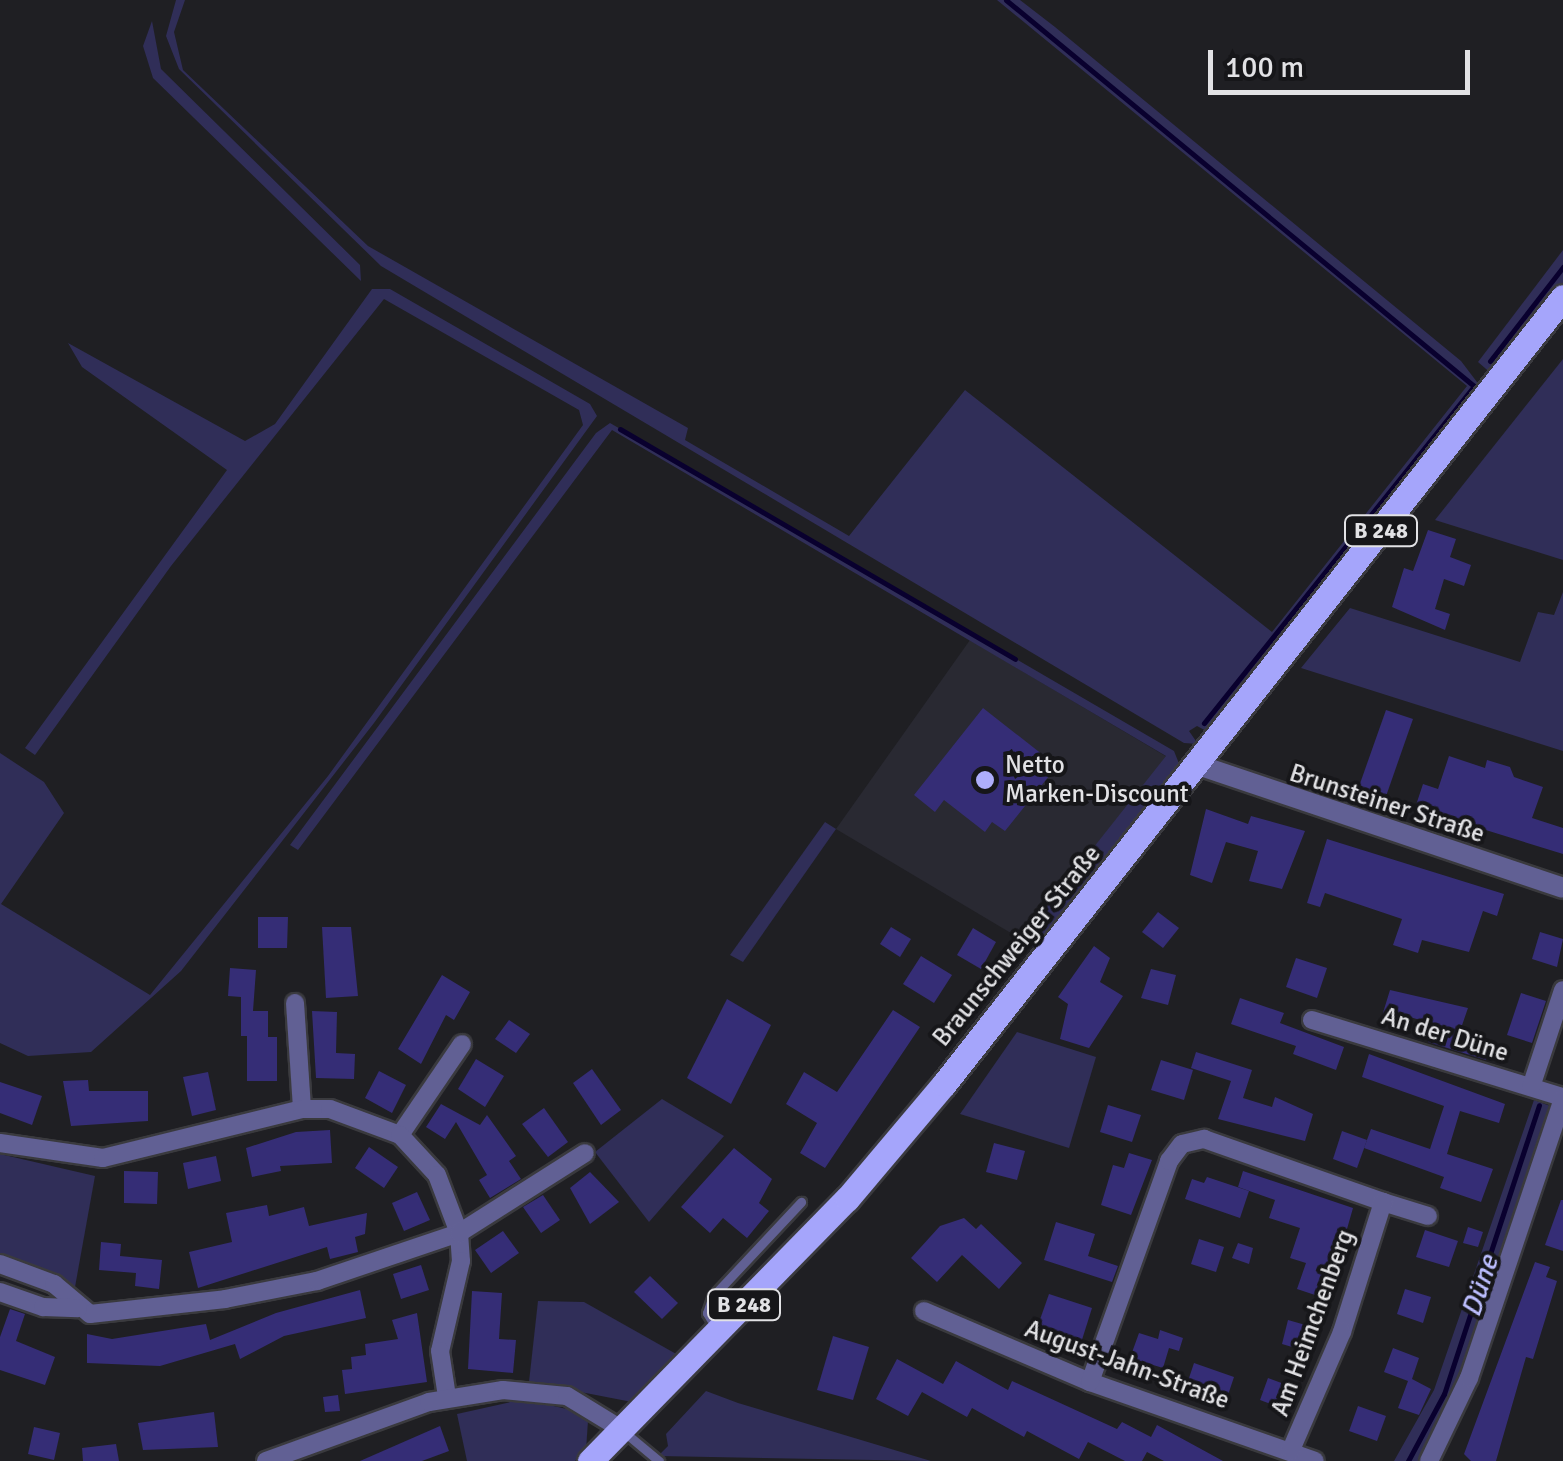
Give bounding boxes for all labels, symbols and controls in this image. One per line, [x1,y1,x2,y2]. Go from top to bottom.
scale bar [1213,30,1476,92]
text: 100 m [1225,49,1304,86]
road number: B 248 [1344,514,1418,548]
place label: Netto Marken-Discount [1005,751,1189,810]
street label: Brunsteiner Straße [1286,758,1488,850]
marker: Netto Marken-Discount [974,769,996,791]
street label: Braunschweiger Straße [927,840,1107,1052]
street label: An der Düne [1378,1002,1512,1068]
street label: Am Heimchenberg [1265,1226,1361,1420]
water label: Düne [1454,1251,1506,1321]
road number: B 248 [706,1288,782,1322]
street label: August-Jahn-Straße [1021,1314,1233,1416]

